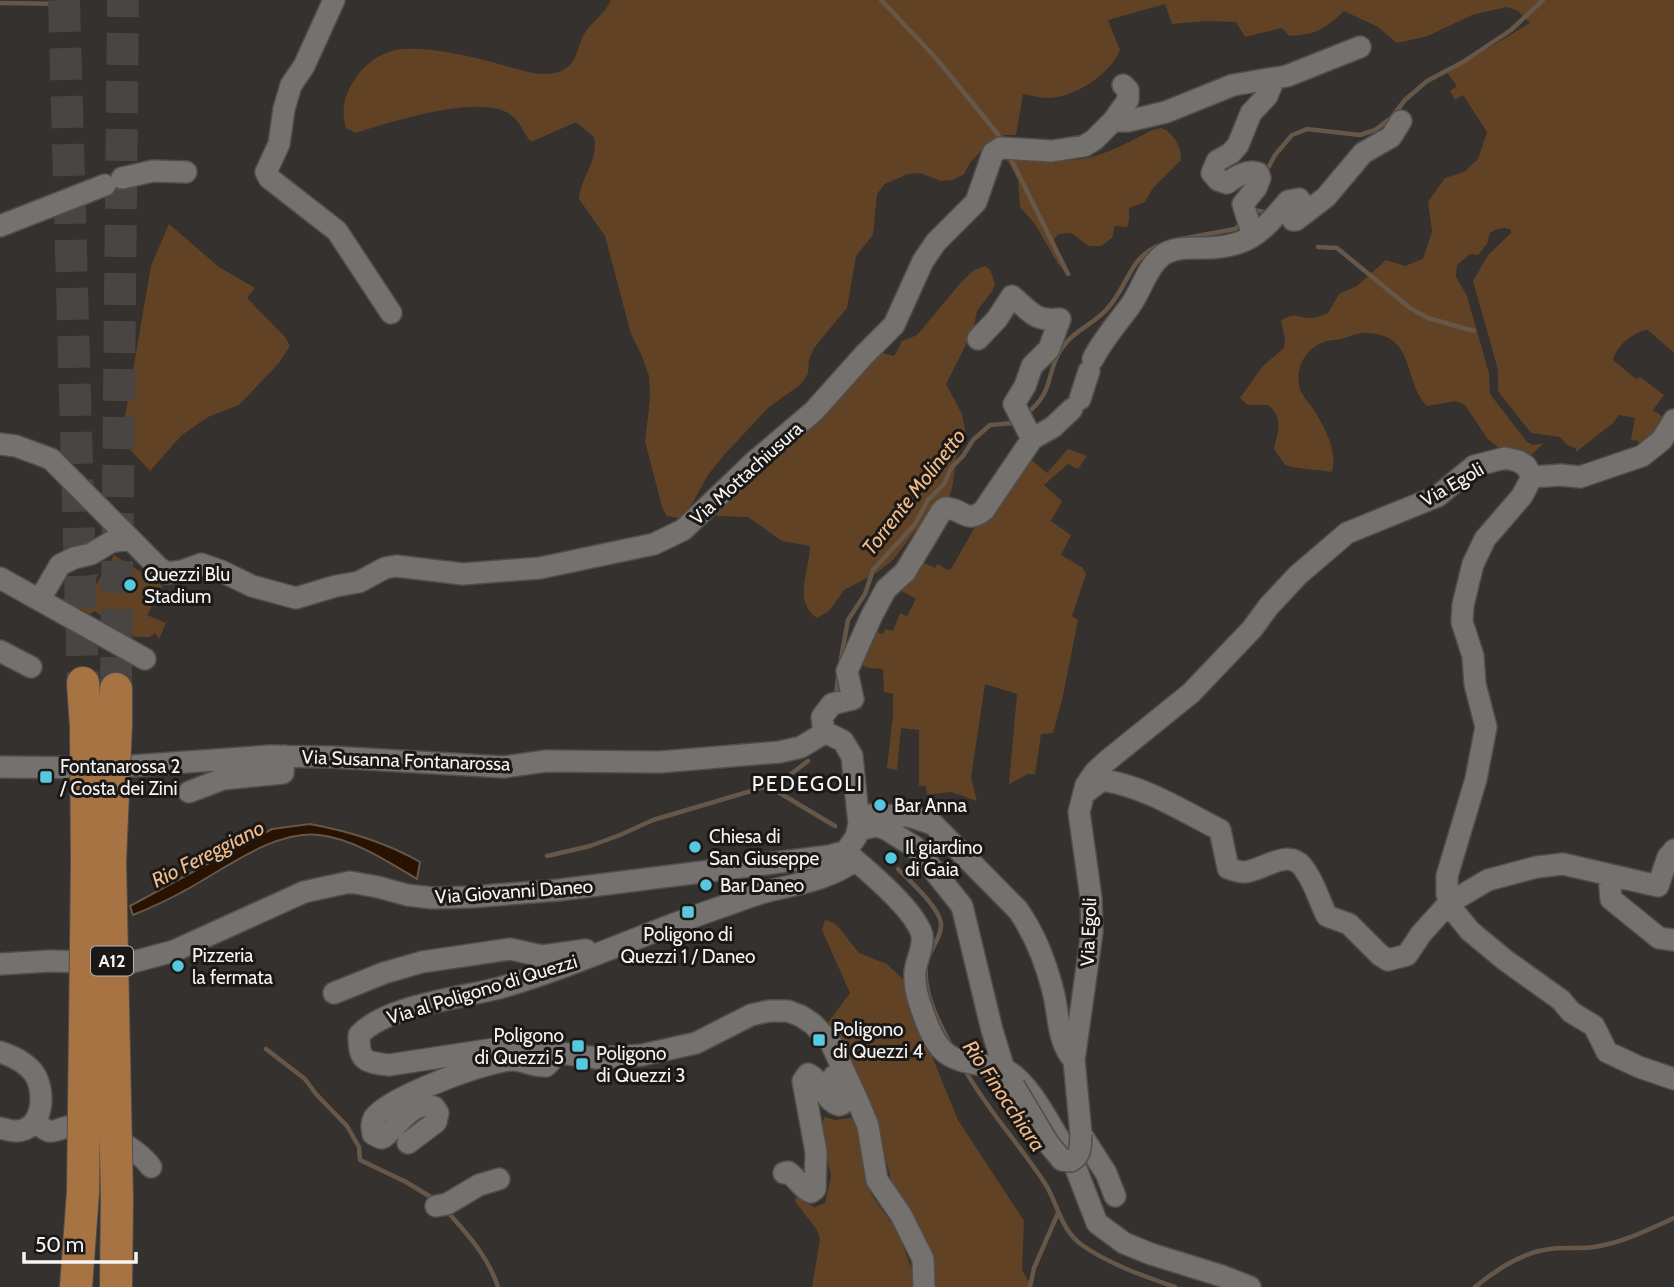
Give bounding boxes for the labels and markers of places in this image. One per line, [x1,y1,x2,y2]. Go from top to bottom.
place label: Quezzi Blu Stadium [144,563,230,608]
marker: Quezzi Blu Stadium [122,577,138,593]
place label: Fontanarossa 2 / Costa dei Zini [59,755,181,800]
marker: Fontanarossa 2 / Costa dei Zini [38,769,54,785]
place label: Bar Anna [894,794,967,817]
marker: Bar Anna [872,797,888,813]
place label: Chiesa di San Giuseppe [709,825,820,870]
place label: Il giardino di Gaia [905,836,983,881]
marker: Chiesa di San Giuseppe [687,839,703,855]
marker: Il giardino di Gaia [883,850,899,866]
place label: Bar Daneo [720,874,804,897]
marker: Bar Daneo [698,877,714,893]
marker: Poligono di Quezzi 1 / Daneo [680,904,696,920]
place label: Poligono di Quezzi 1 / Daneo [621,923,755,968]
place label: Pizzeria la fermata [192,944,273,989]
marker: Pizzeria la fermata [170,958,186,974]
place label: Poligono di Quezzi 4 [833,1018,923,1063]
place label: Poligono di Quezzi 5 [474,1024,564,1069]
marker: Poligono di Quezzi 4 [811,1032,827,1048]
marker: Poligono di Quezzi 5 [570,1038,586,1054]
place label: Poligono di Quezzi 3 [596,1042,686,1087]
marker: Poligono di Quezzi 3 [574,1056,590,1072]

